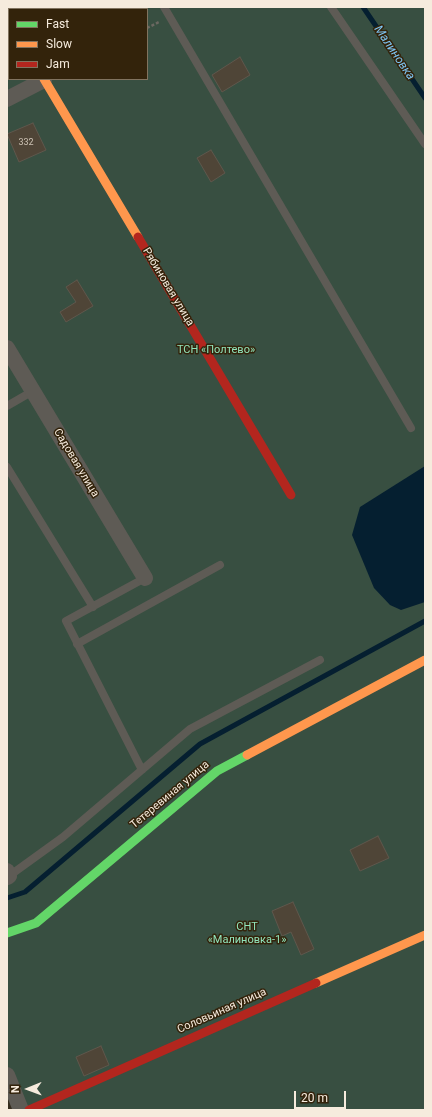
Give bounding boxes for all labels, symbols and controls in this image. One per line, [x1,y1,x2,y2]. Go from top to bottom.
legend [8,8,148,80]
text: Fast [46,17,69,31]
water label: Малиновка [371,23,417,83]
text: Slow [46,37,72,51]
text: Jam [46,57,70,71]
house number: 332 [18,138,34,148]
street label: Рябиновая улица [139,245,197,329]
park label: ТСН «Полтево» [177,343,255,357]
street label: Садовая улица [50,426,102,500]
street label: Тетеревиная улица [128,758,212,832]
park label: СНТ «Малиновка-1» [208,920,286,946]
street label: Соловьиная улица [176,985,268,1037]
north arrow [8,1069,48,1109]
scale bar [296,1083,348,1109]
text: N [9,1085,22,1093]
text: 20 m [301,1091,328,1105]

